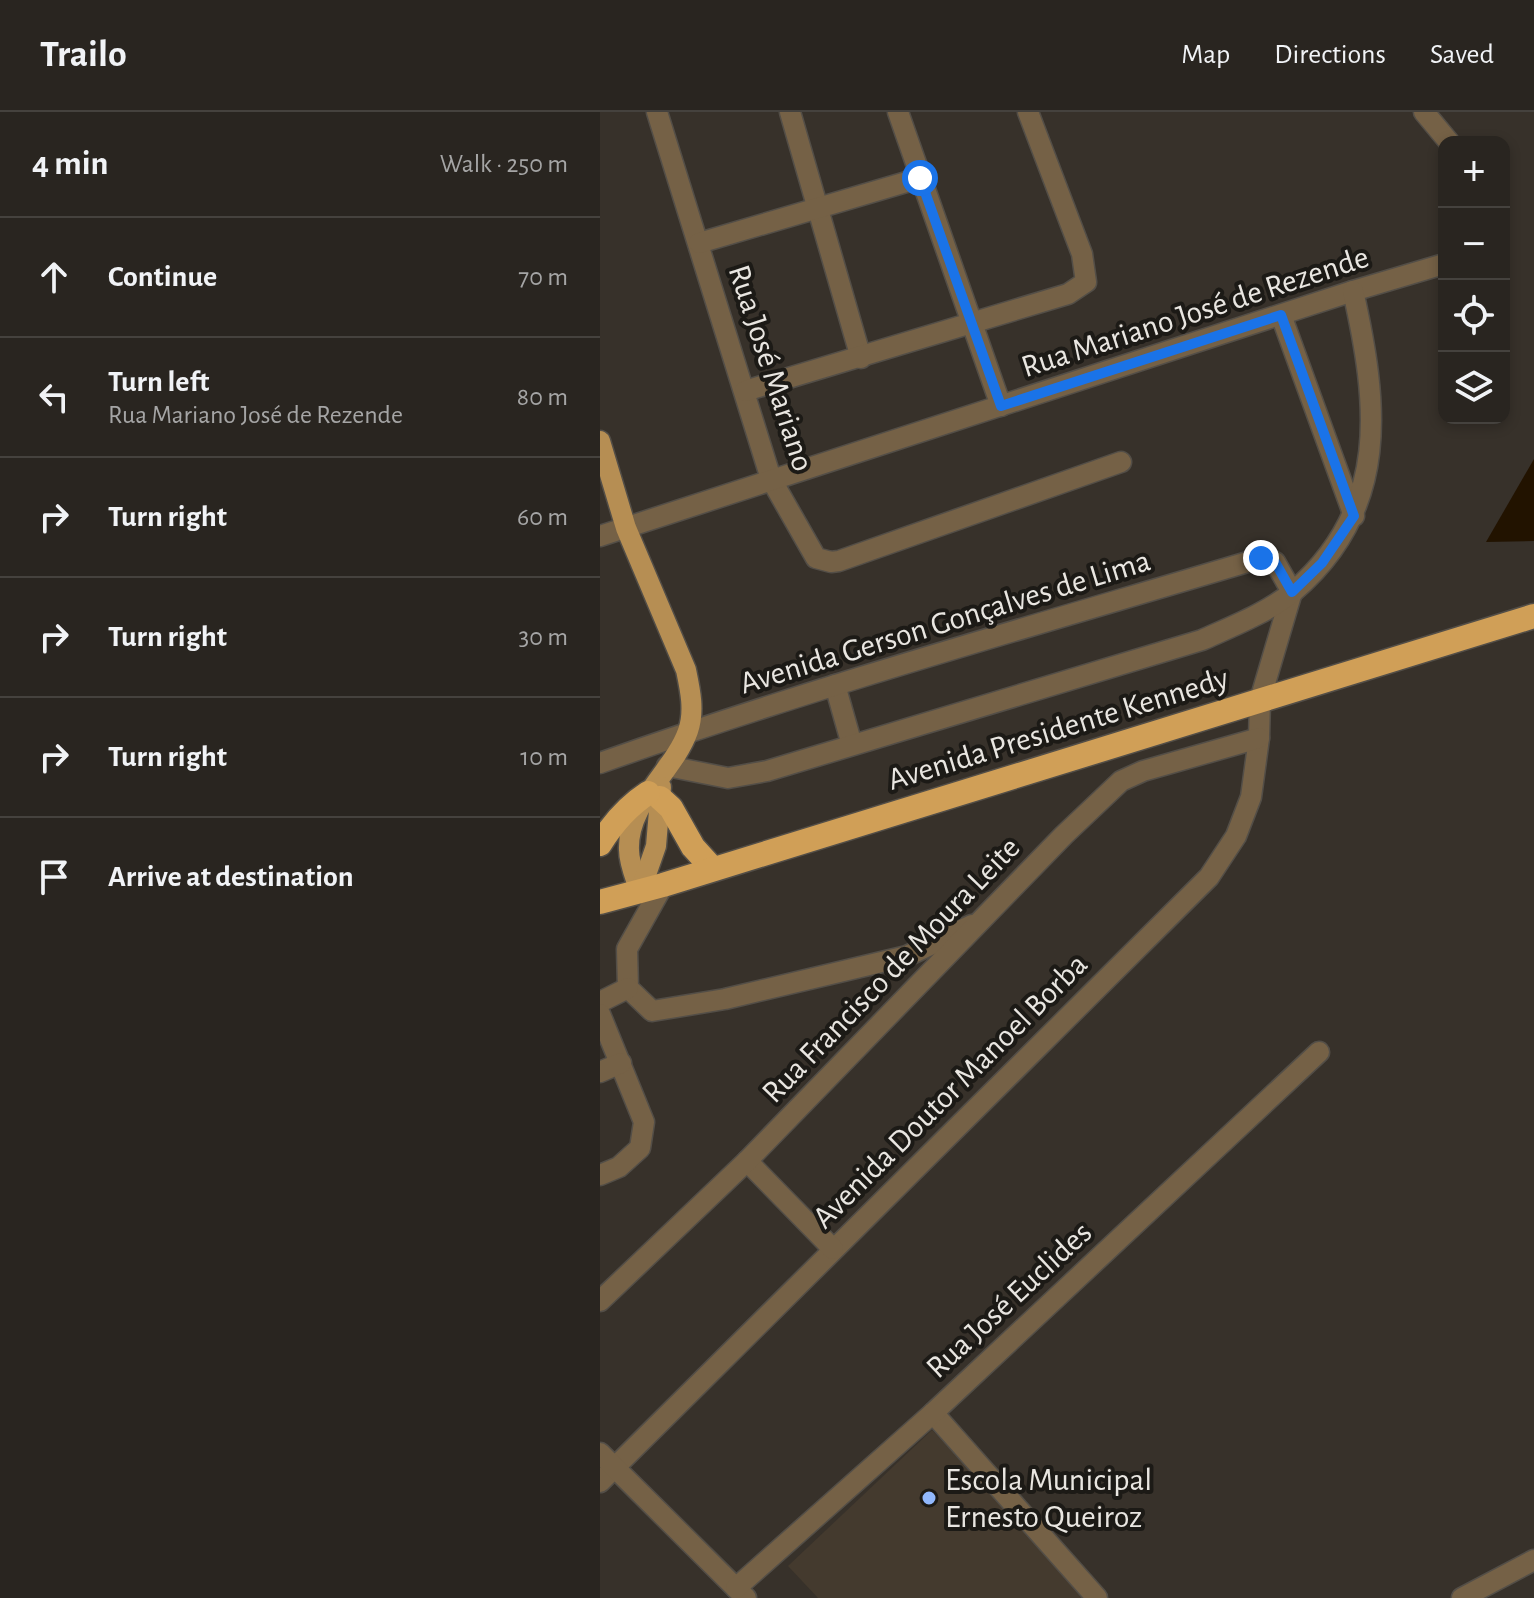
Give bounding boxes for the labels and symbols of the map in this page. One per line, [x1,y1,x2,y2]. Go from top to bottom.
route start [902,160,938,196]
street label: Rua Mariano José de Rezende [1017,241,1373,383]
street label: Rua José Mariano [723,261,819,475]
route end [1243,540,1279,576]
street label: Avenida Gerson Gonçalves de Lima [736,544,1154,700]
street label: Avenida Presidente Kennedy [884,662,1232,796]
street label: Rua Francisco de Moura Leite [756,831,1026,1109]
street label: Avenida Doutor Manoel Borba [807,948,1093,1234]
street label: Rua José Euclides [920,1216,1098,1384]
place label: Escola Municipal Ernesto Queiroz [945,1464,1152,1533]
marker: Escola Municipal Ernesto Queiroz [920,1489,938,1507]

